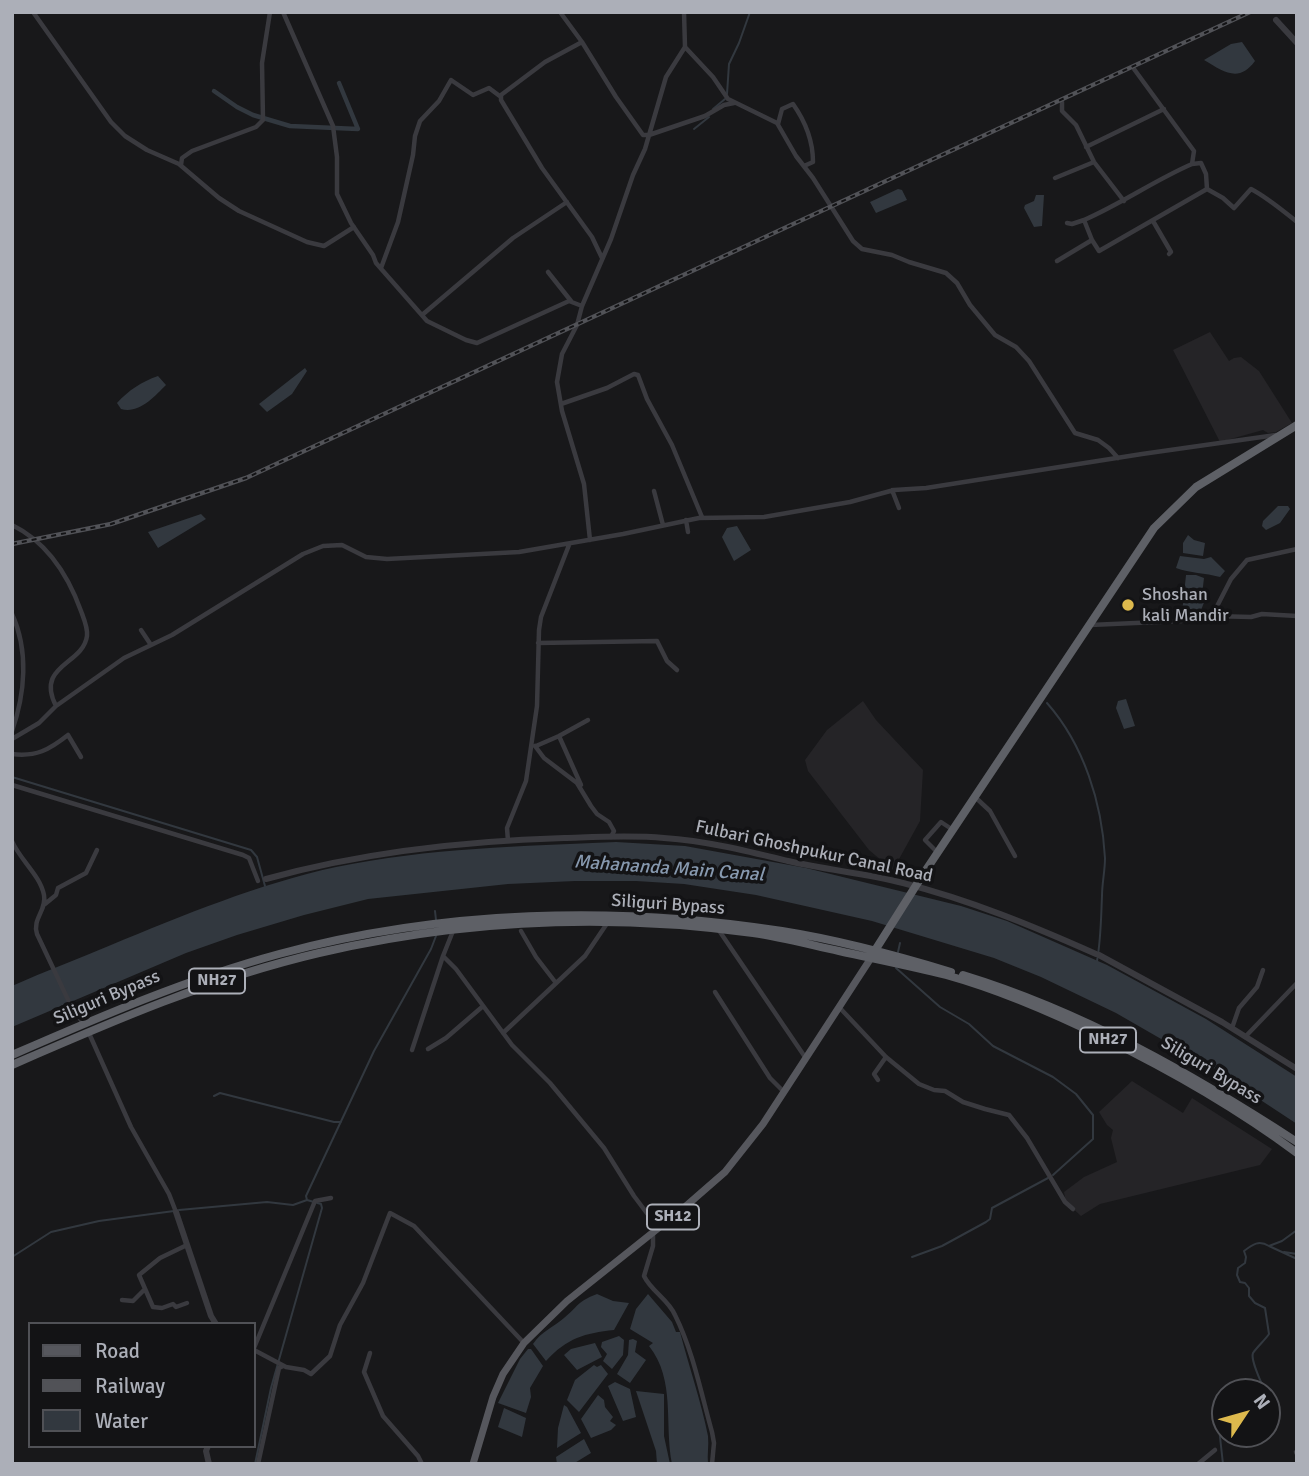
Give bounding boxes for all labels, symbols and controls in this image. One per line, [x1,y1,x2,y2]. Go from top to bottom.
place label: Shoshan kali Mandir [1142,584,1229,626]
marker: Shoshan kali Mandir [1120,597,1136,613]
street label: Fulbari Ghoshpukur Canal Road [693,816,935,888]
water label: Mahananda Main Canal [573,851,765,887]
street label: Siliguri Bypass [611,890,725,920]
street label: Siliguri Bypass [51,966,163,1030]
road number: NH27 [189,968,245,993]
road number: NH27 [1080,1028,1136,1052]
street label: Siliguri Bypass [1157,1033,1265,1109]
road number: SH12 [647,1204,699,1230]
legend [28,1322,256,1448]
text: Road [95,1338,140,1364]
text: Railway [95,1373,165,1399]
north arrow [1211,1378,1281,1448]
text: N [1248,1389,1275,1414]
text: Water [95,1408,148,1434]

